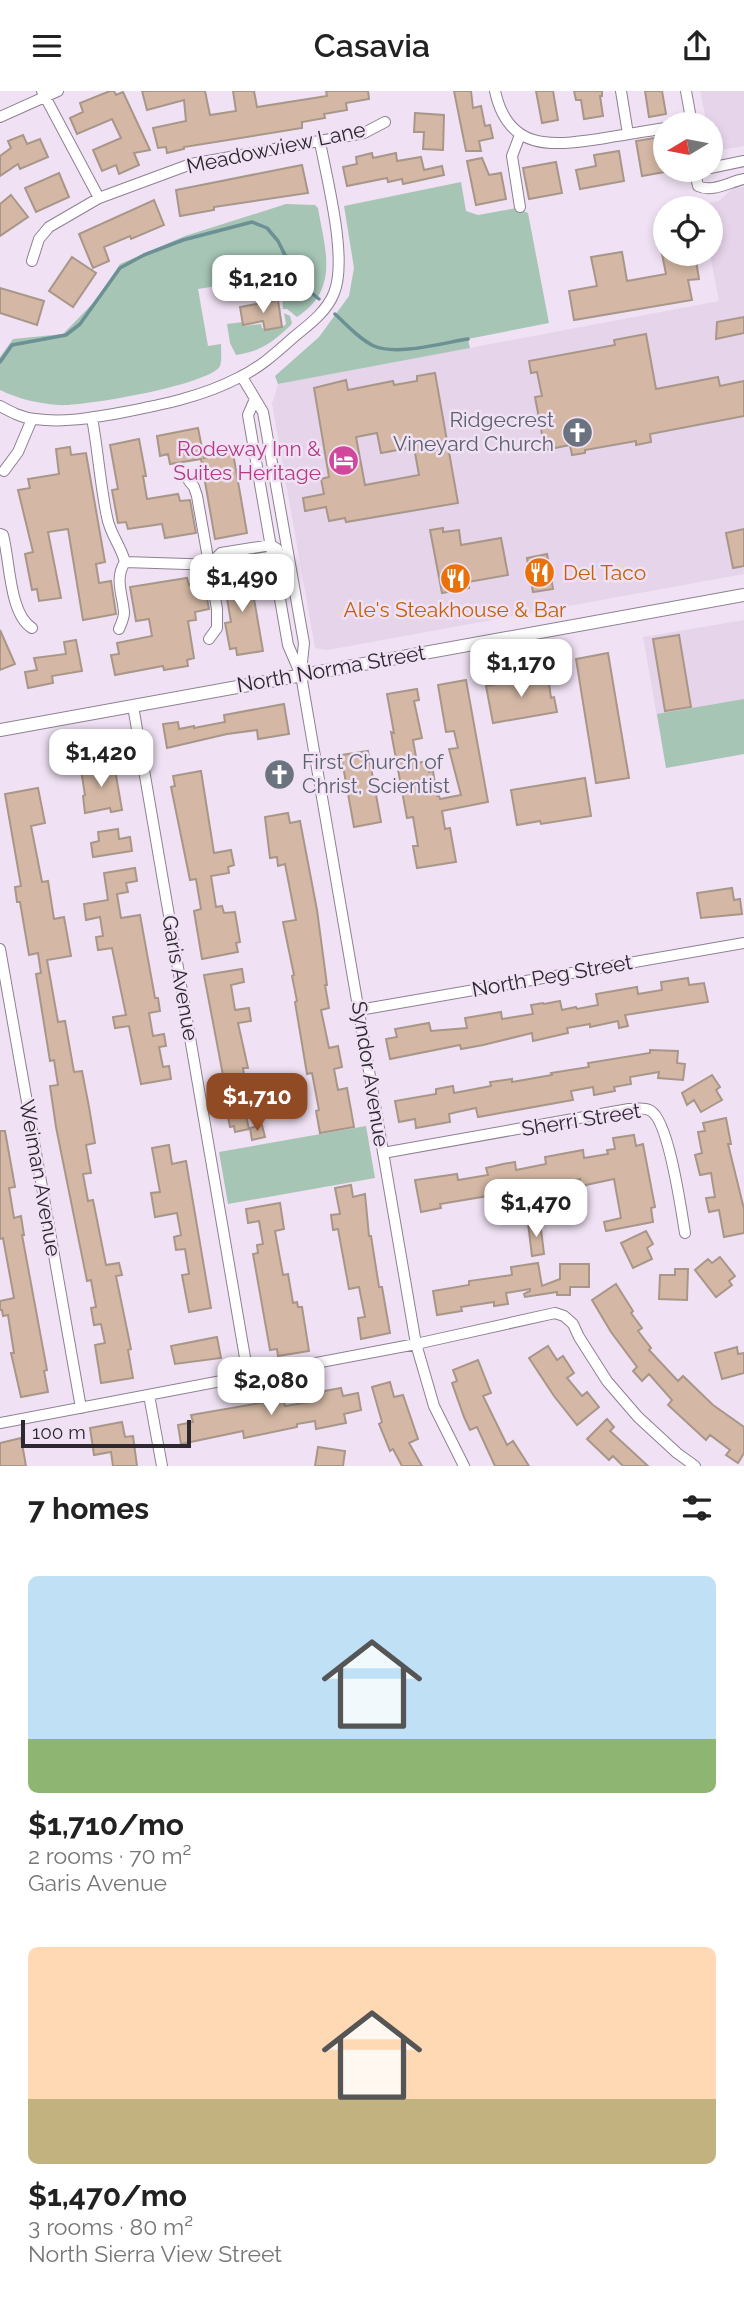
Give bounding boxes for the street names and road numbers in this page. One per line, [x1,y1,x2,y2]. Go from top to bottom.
street label: Meadowview Lane [184,116,368,179]
street label: North Norma Street [235,640,427,697]
street label: Garis Avenue [157,913,204,1043]
street label: North Peg Street [470,949,634,1002]
street label: Syndor Avenue [347,999,394,1148]
street label: Weiman Avenue [14,1098,67,1258]
street label: Sherri Street [520,1098,642,1141]

